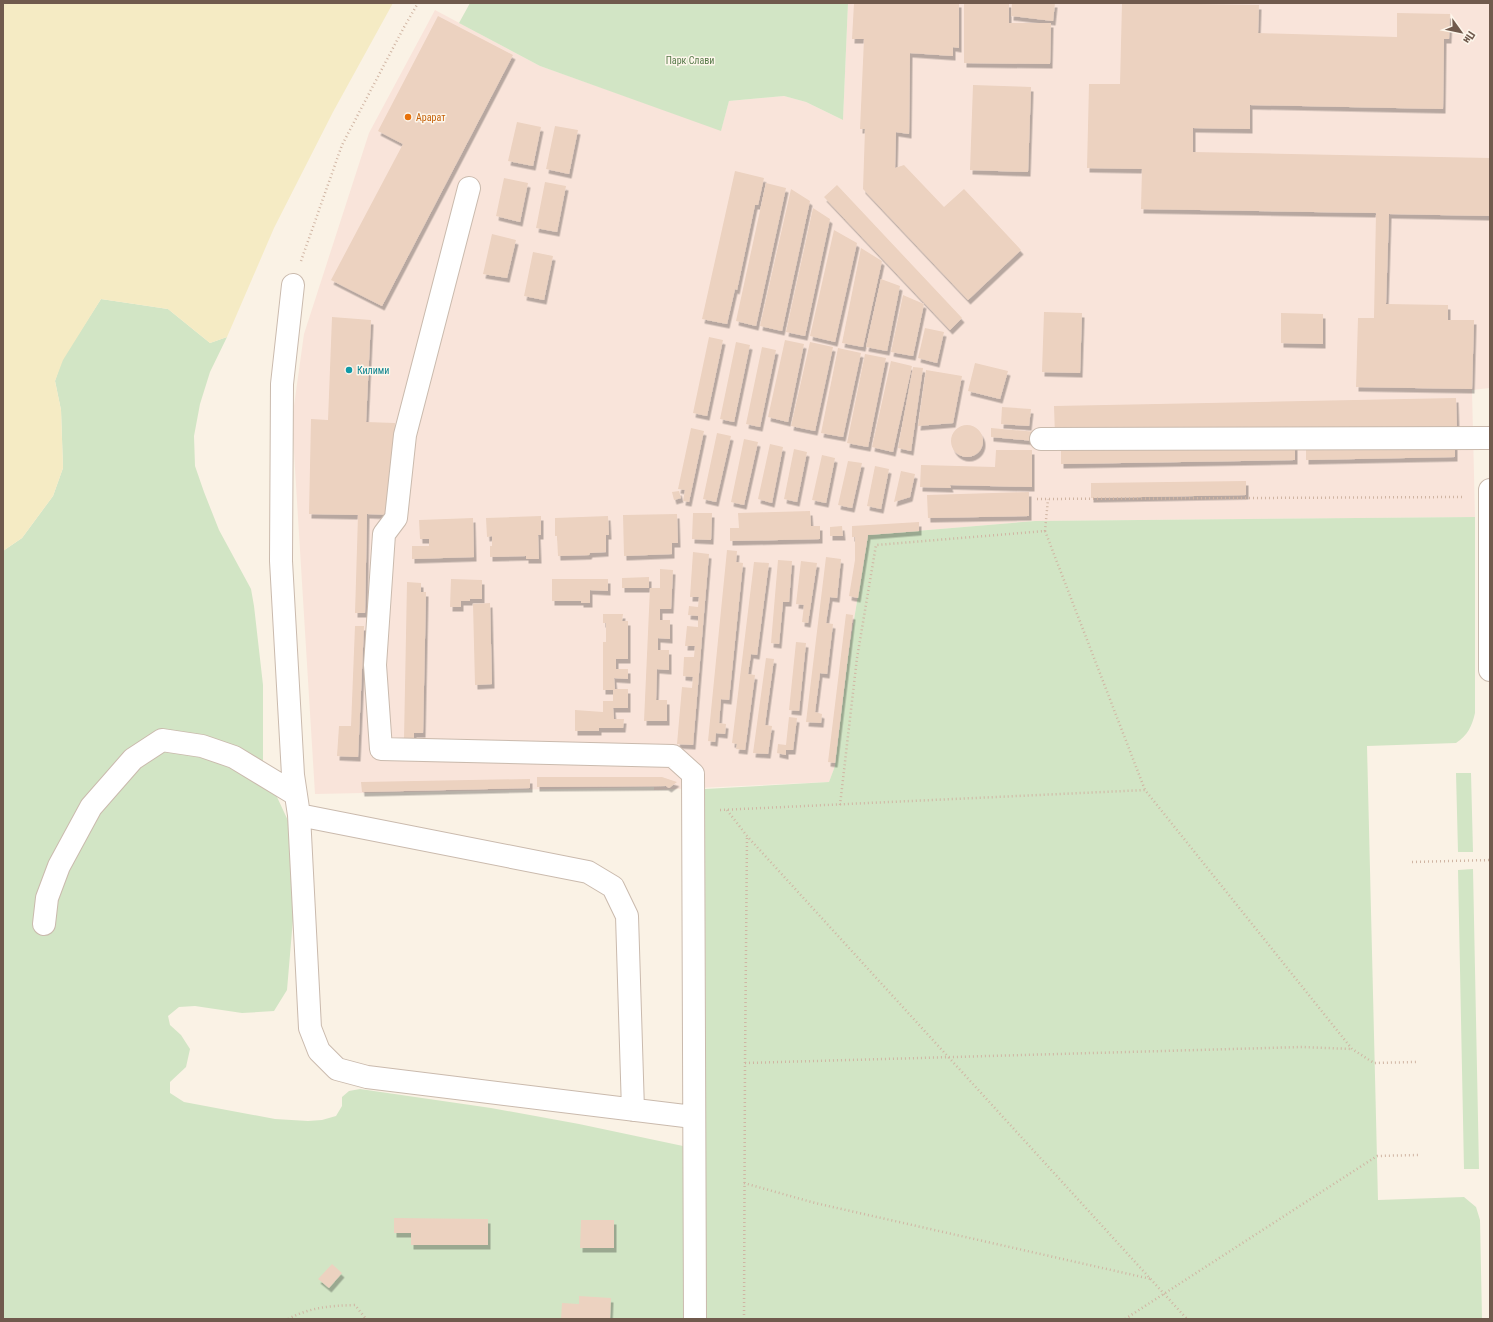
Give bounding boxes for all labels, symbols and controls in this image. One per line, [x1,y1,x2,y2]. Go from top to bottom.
north arrow [1441,12,1481,52]
text: Пн [1460,28,1478,46]
park label: Парк Слави [666,55,714,66]
marker: Арарат [403,112,413,122]
place label: Арарат [416,112,445,123]
marker: Килими [344,365,354,375]
place label: Килими [357,365,389,376]

